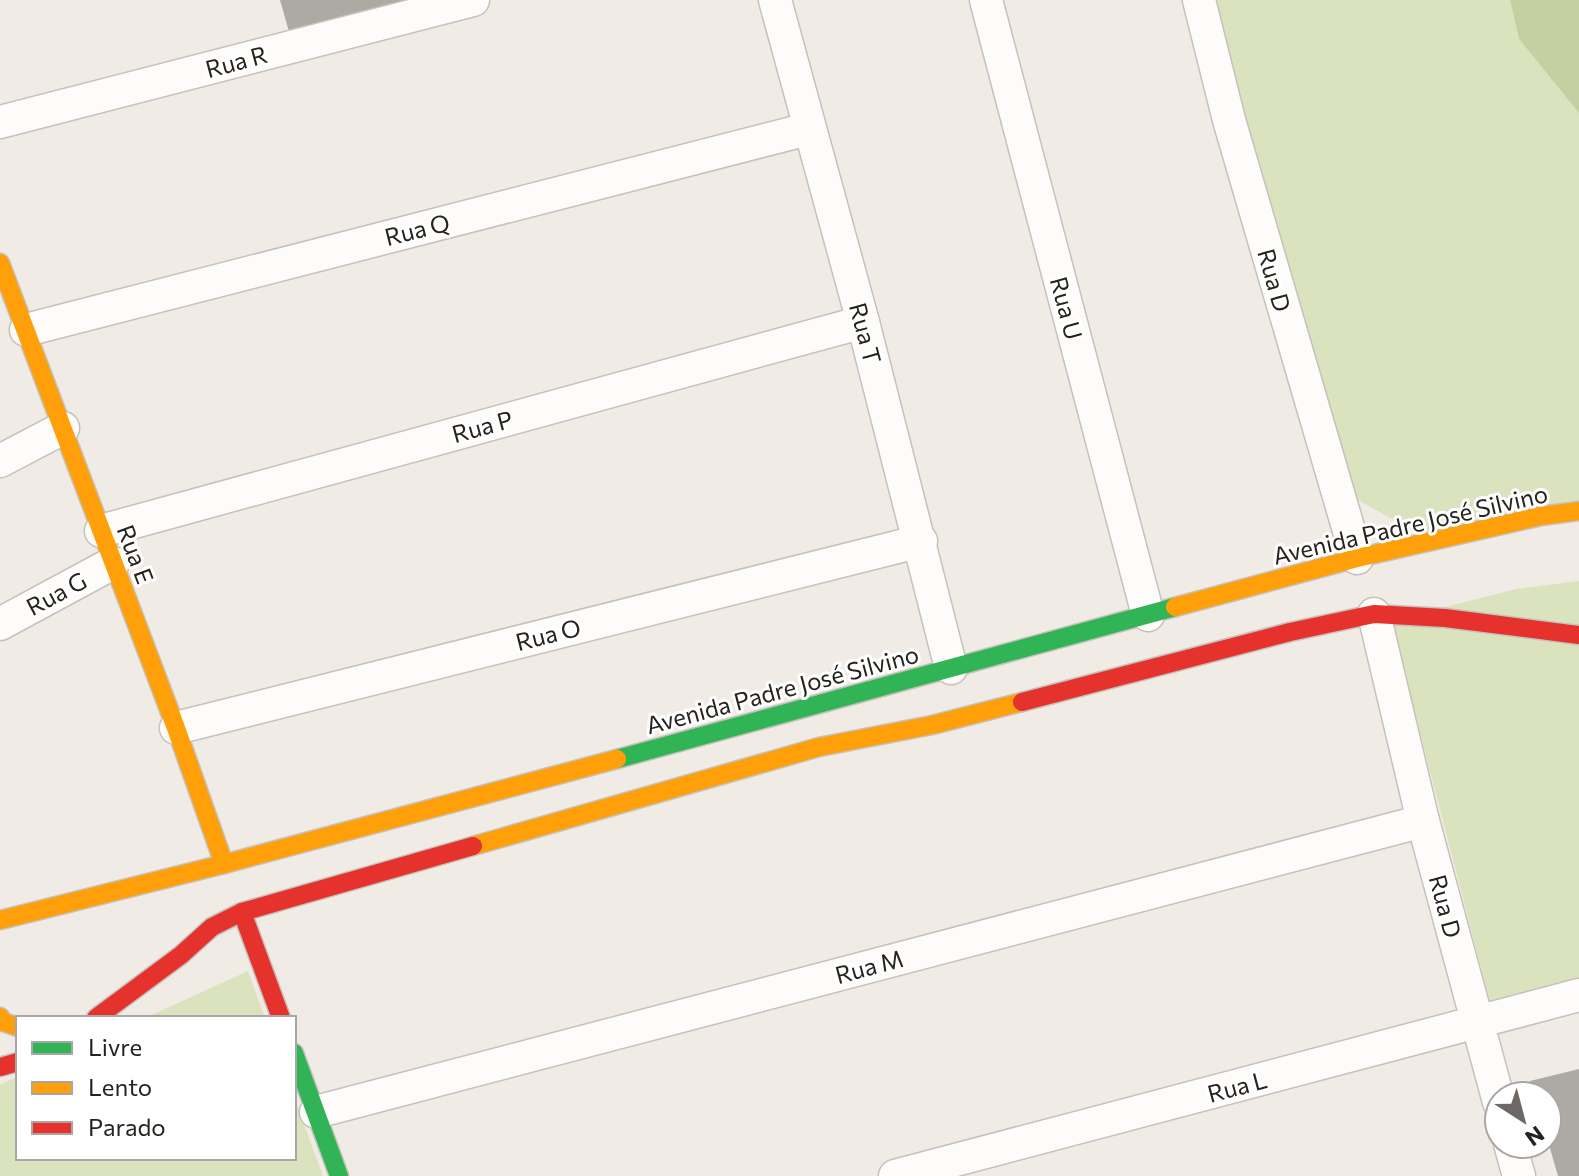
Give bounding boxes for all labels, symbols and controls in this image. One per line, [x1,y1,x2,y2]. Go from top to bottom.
street label: Rua R [202,39,270,83]
street label: Rua Q [381,207,453,251]
street label: Rua D [1252,245,1298,315]
street label: Rua U [1045,273,1089,343]
street label: Rua T [844,299,888,367]
street label: Rua P [449,404,515,448]
street label: Avenida Padre José Silvino [1270,478,1550,570]
street label: Rua E [112,520,160,588]
street label: Rua G [21,565,91,621]
street label: Rua O [512,612,584,656]
street label: Avenida Padre José Silvino [642,639,922,739]
street label: Rua D [1424,871,1468,941]
street label: Rua M [832,943,906,989]
legend [16,1016,296,1160]
text: Livre [88,1032,142,1061]
street label: Rua L [1204,1064,1270,1108]
text: Lento [88,1072,152,1101]
north arrow [1483,1080,1563,1160]
text: Parado [88,1112,166,1141]
text: N [1520,1121,1550,1152]

